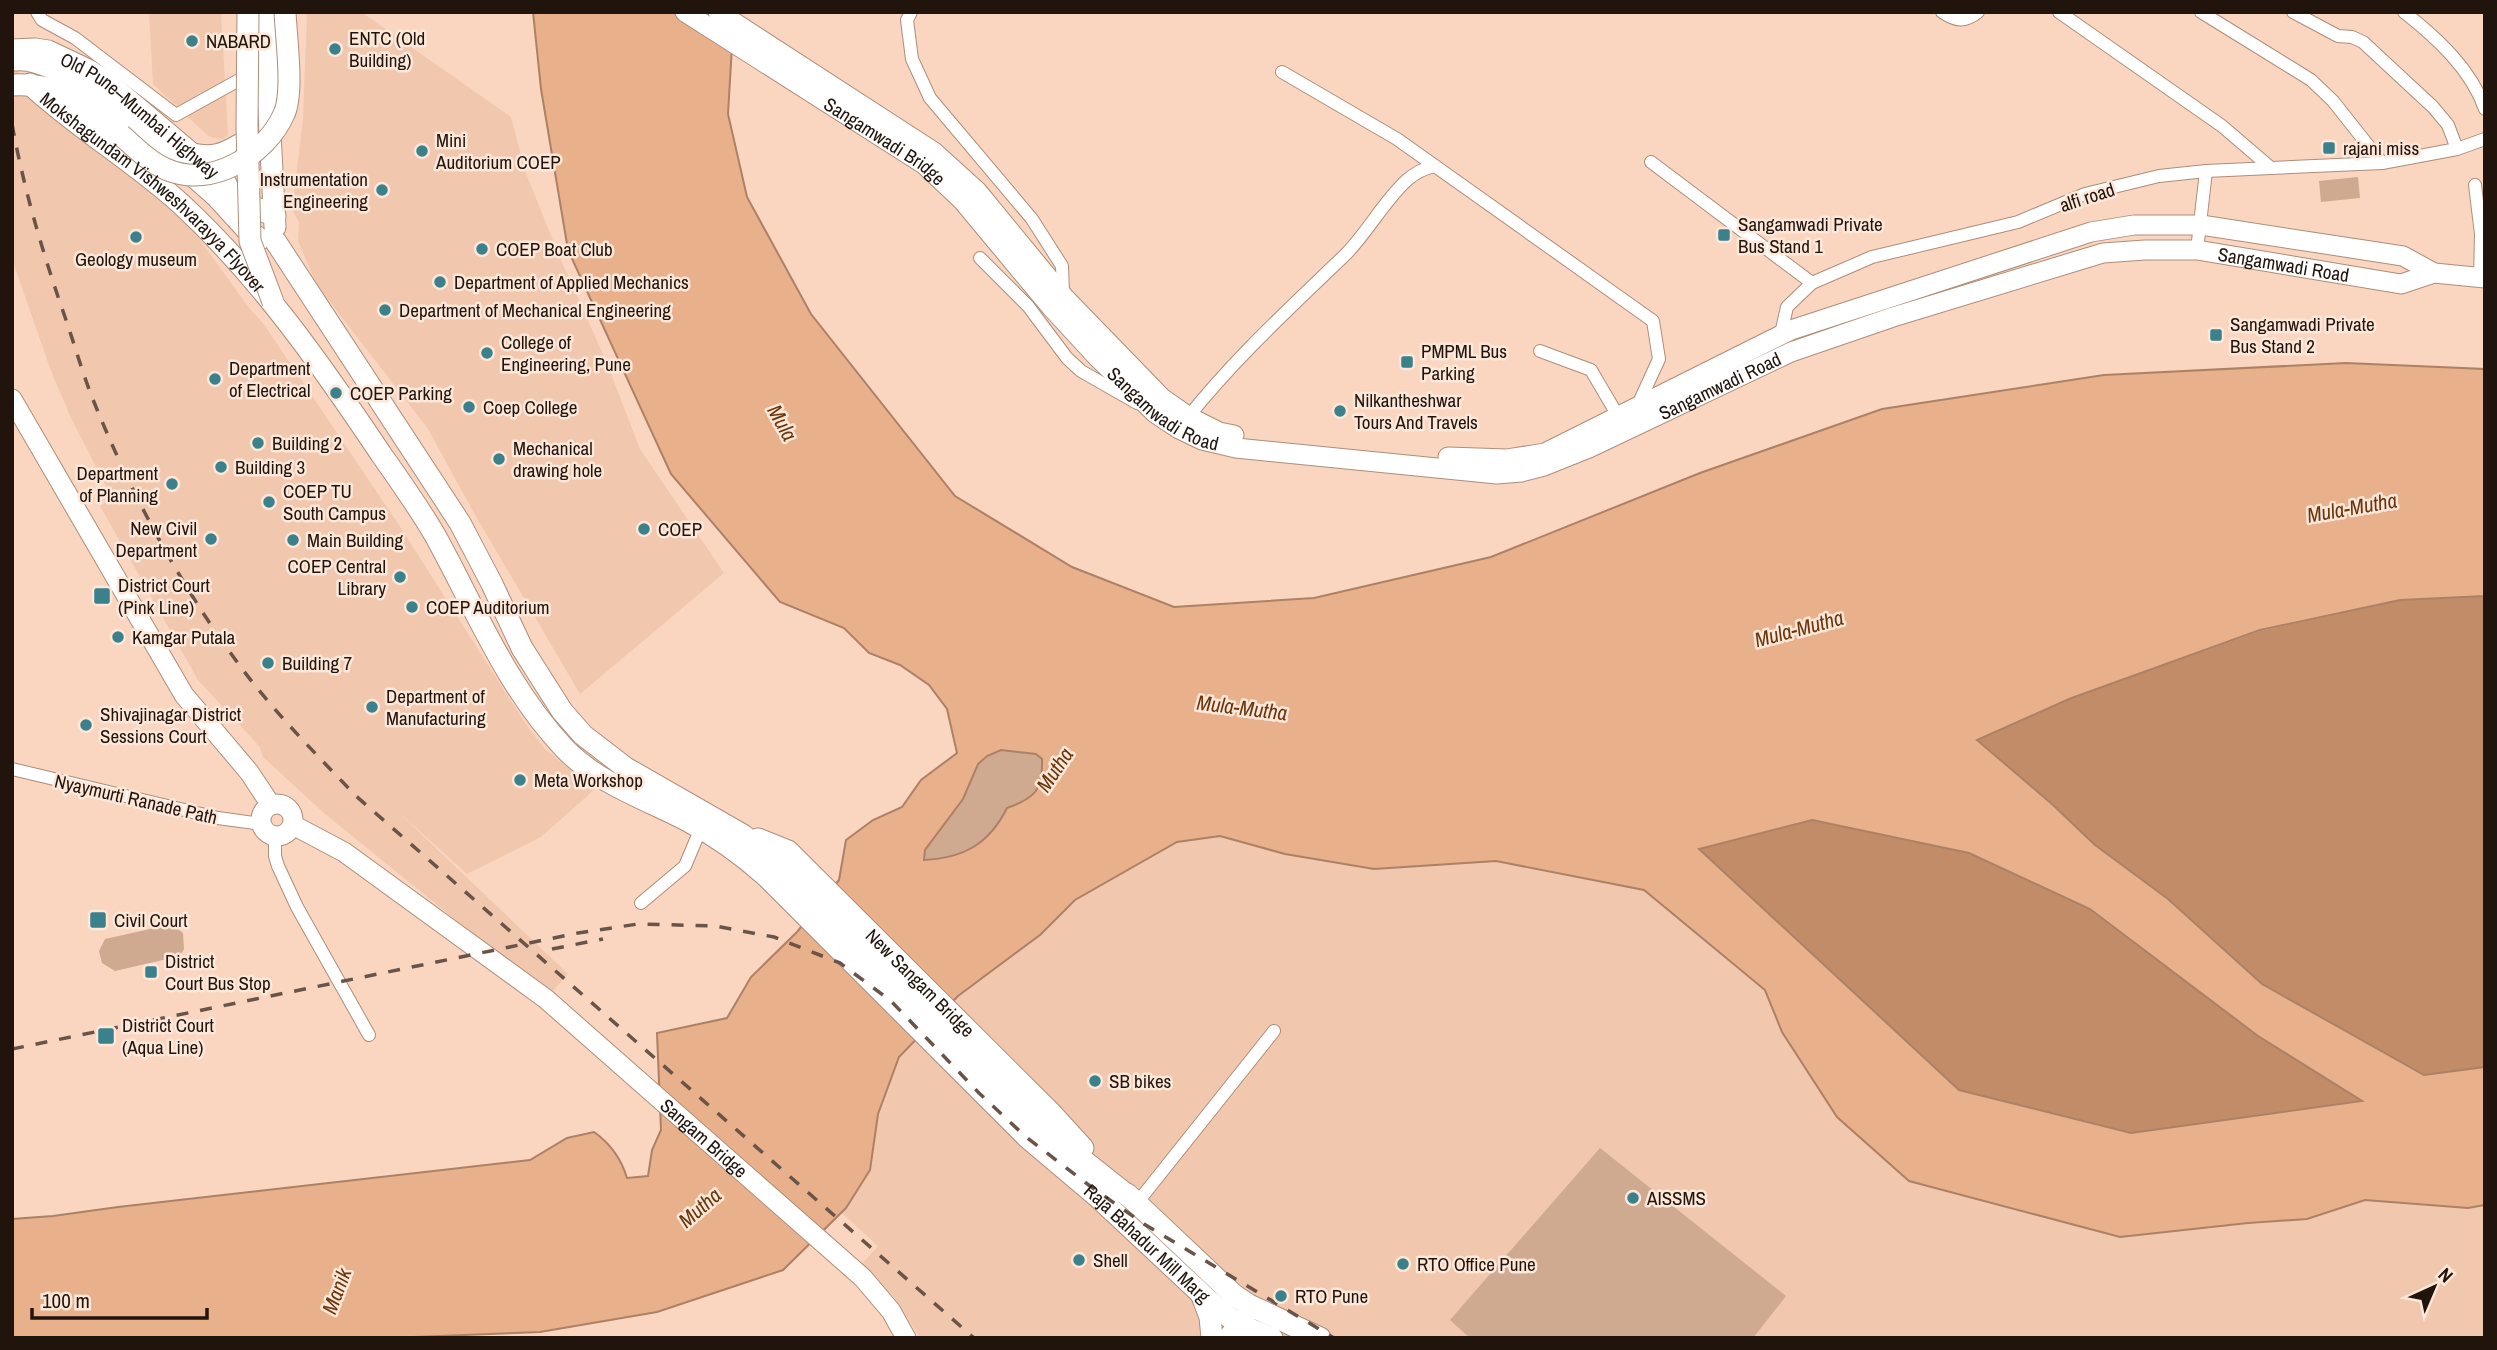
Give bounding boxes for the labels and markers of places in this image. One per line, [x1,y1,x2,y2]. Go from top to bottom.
place label: ENTC (Old Building) [349,25,425,73]
place label: NABARD [206,28,271,54]
marker: NABARD [184,33,200,49]
marker: ENTC (Old Building) [327,41,343,57]
place label: Mini Auditorium COEP [435,127,561,175]
place label: rajani miss [2343,135,2419,161]
marker: rajani miss [2321,140,2337,156]
marker: Mini Auditorium COEP [414,143,430,159]
place label: Instrumentation Engineering [260,166,368,214]
marker: Instrumentation Engineering [374,182,390,198]
place label: Sangamwadi Private Bus Stand 1 [1738,211,1883,259]
marker: Sangamwadi Private Bus Stand 1 [1716,227,1732,243]
marker: Geology museum [128,229,144,245]
place label: COEP Boat Club [496,236,613,262]
marker: COEP Boat Club [474,241,490,257]
place label: Geology museum [75,246,197,272]
place label: Department of Applied Mechanics [454,269,689,295]
marker: Department of Applied Mechanics [432,274,448,290]
place label: Department of Mechanical Engineering [399,297,671,323]
marker: Department of Mechanical Engineering [377,302,393,318]
place label: Sangamwadi Private Bus Stand 2 [2230,311,2375,359]
marker: Sangamwadi Private Bus Stand 2 [2208,327,2224,343]
place label: College of Engineering, Pune [501,329,631,377]
place label: PMPML Bus Parking [1421,338,1507,386]
marker: College of Engineering, Pune [479,345,495,361]
marker: PMPML Bus Parking [1399,354,1415,370]
place label: Department of Electrical [229,355,311,403]
marker: Department of Electrical [207,371,223,387]
place label: COEP Parking [350,380,452,406]
marker: COEP Parking [328,385,344,401]
place label: Nilkantheshwar Tours And Travels [1354,387,1478,435]
place label: Coep College [483,394,577,420]
marker: Coep College [461,399,477,415]
marker: Nilkantheshwar Tours And Travels [1332,403,1348,419]
place label: Building 2 [272,430,342,456]
marker: Building 2 [250,435,266,451]
place label: Mechanical drawing hole [513,435,602,483]
marker: Mechanical drawing hole [491,451,507,467]
place label: Building 3 [235,454,305,480]
marker: Building 3 [213,459,229,475]
place label: Department of Planning [77,460,159,508]
marker: Department of Planning [164,476,180,492]
place label: COEP TU South Campus [283,478,386,526]
marker: COEP TU South Campus [261,494,277,510]
place label: New Civil Department [116,515,198,563]
place label: COEP [658,516,702,542]
marker: COEP [636,521,652,537]
place label: Main Building [307,527,403,553]
marker: New Civil Department [203,531,219,547]
marker: Main Building [285,532,301,548]
place label: COEP Central Library [288,553,386,601]
marker: COEP Central Library [392,569,408,585]
place label: District Court (Pink Line) [118,572,210,620]
marker: District Court (Pink Line) [92,586,112,606]
place label: COEP Auditorium [426,594,550,620]
marker: COEP Auditorium [404,599,420,615]
place label: Kamgar Putala [132,624,235,650]
marker: Kamgar Putala [110,629,126,645]
place label: Building 7 [282,650,353,676]
marker: Building 7 [260,655,276,671]
place label: Department of Manufacturing [386,683,486,731]
marker: Department of Manufacturing [364,699,380,715]
place label: Shivajinagar District Sessions Court [100,701,242,749]
marker: Shivajinagar District Sessions Court [78,717,94,733]
place label: Meta Workshop [534,767,643,793]
marker: Meta Workshop [512,772,528,788]
place label: Civil Court [114,907,188,933]
marker: Civil Court [88,910,108,930]
place label: District Court Bus Stop [165,948,271,996]
marker: District Court Bus Stop [143,964,159,980]
place label: District Court (Aqua Line) [122,1012,214,1060]
marker: District Court (Aqua Line) [96,1026,116,1046]
place label: SB bikes [1109,1068,1172,1094]
marker: SB bikes [1087,1073,1103,1089]
place label: AISSMS [1646,1185,1706,1211]
marker: AISSMS [1625,1190,1641,1206]
place label: Shell [1093,1247,1128,1273]
place label: RTO Office Pune [1417,1251,1536,1277]
marker: Shell [1071,1252,1087,1268]
marker: RTO Office Pune [1395,1256,1411,1272]
place label: RTO Pune [1295,1283,1368,1309]
marker: RTO Pune [1273,1288,1289,1304]

